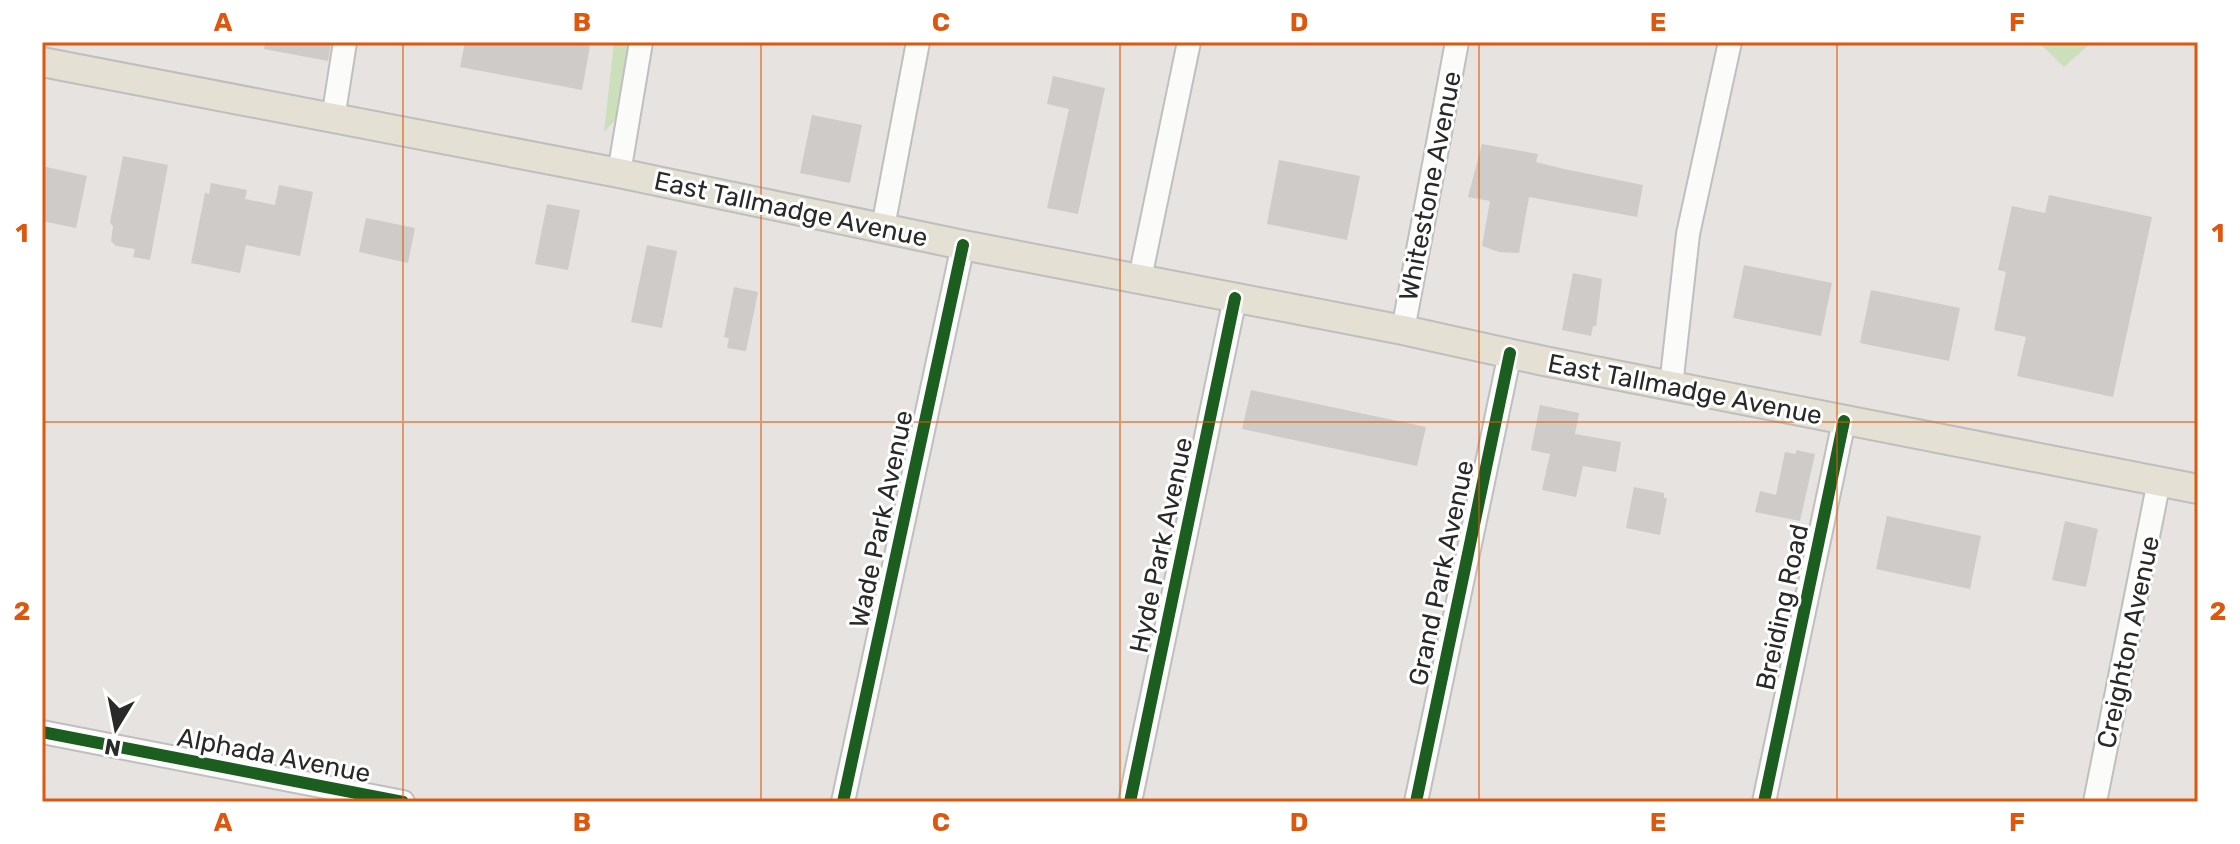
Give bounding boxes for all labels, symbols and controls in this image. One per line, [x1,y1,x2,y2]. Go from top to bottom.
text: A [214,7,233,38]
text: B [573,7,591,38]
text: C [932,7,950,38]
text: D [1290,7,1308,38]
text: E [1650,7,1666,38]
text: F [2009,7,2025,38]
street label: Whitestone Avenue [1393,69,1468,303]
street label: East Tallmadge Avenue [651,165,930,254]
text: 1 [16,218,28,249]
text: 1 [2212,218,2224,249]
street label: East Tallmadge Avenue [1545,348,1825,431]
street label: Wade Park Avenue [843,408,920,631]
street label: Hyde Park Avenue [1124,435,1199,656]
street label: Grand Park Avenue [1402,457,1481,689]
street label: Breiding Road [1750,521,1815,693]
street label: Creighton Avenue [2091,533,2166,751]
text: 2 [14,596,30,627]
text: 2 [2210,596,2226,627]
north arrow [76,688,156,768]
street label: Alphada Avenue [175,722,373,789]
text: N [102,733,123,762]
text: A [214,807,233,838]
text: B [573,807,591,838]
text: C [932,807,950,838]
text: D [1290,807,1308,838]
text: E [1650,807,1666,838]
text: F [2009,807,2025,838]

